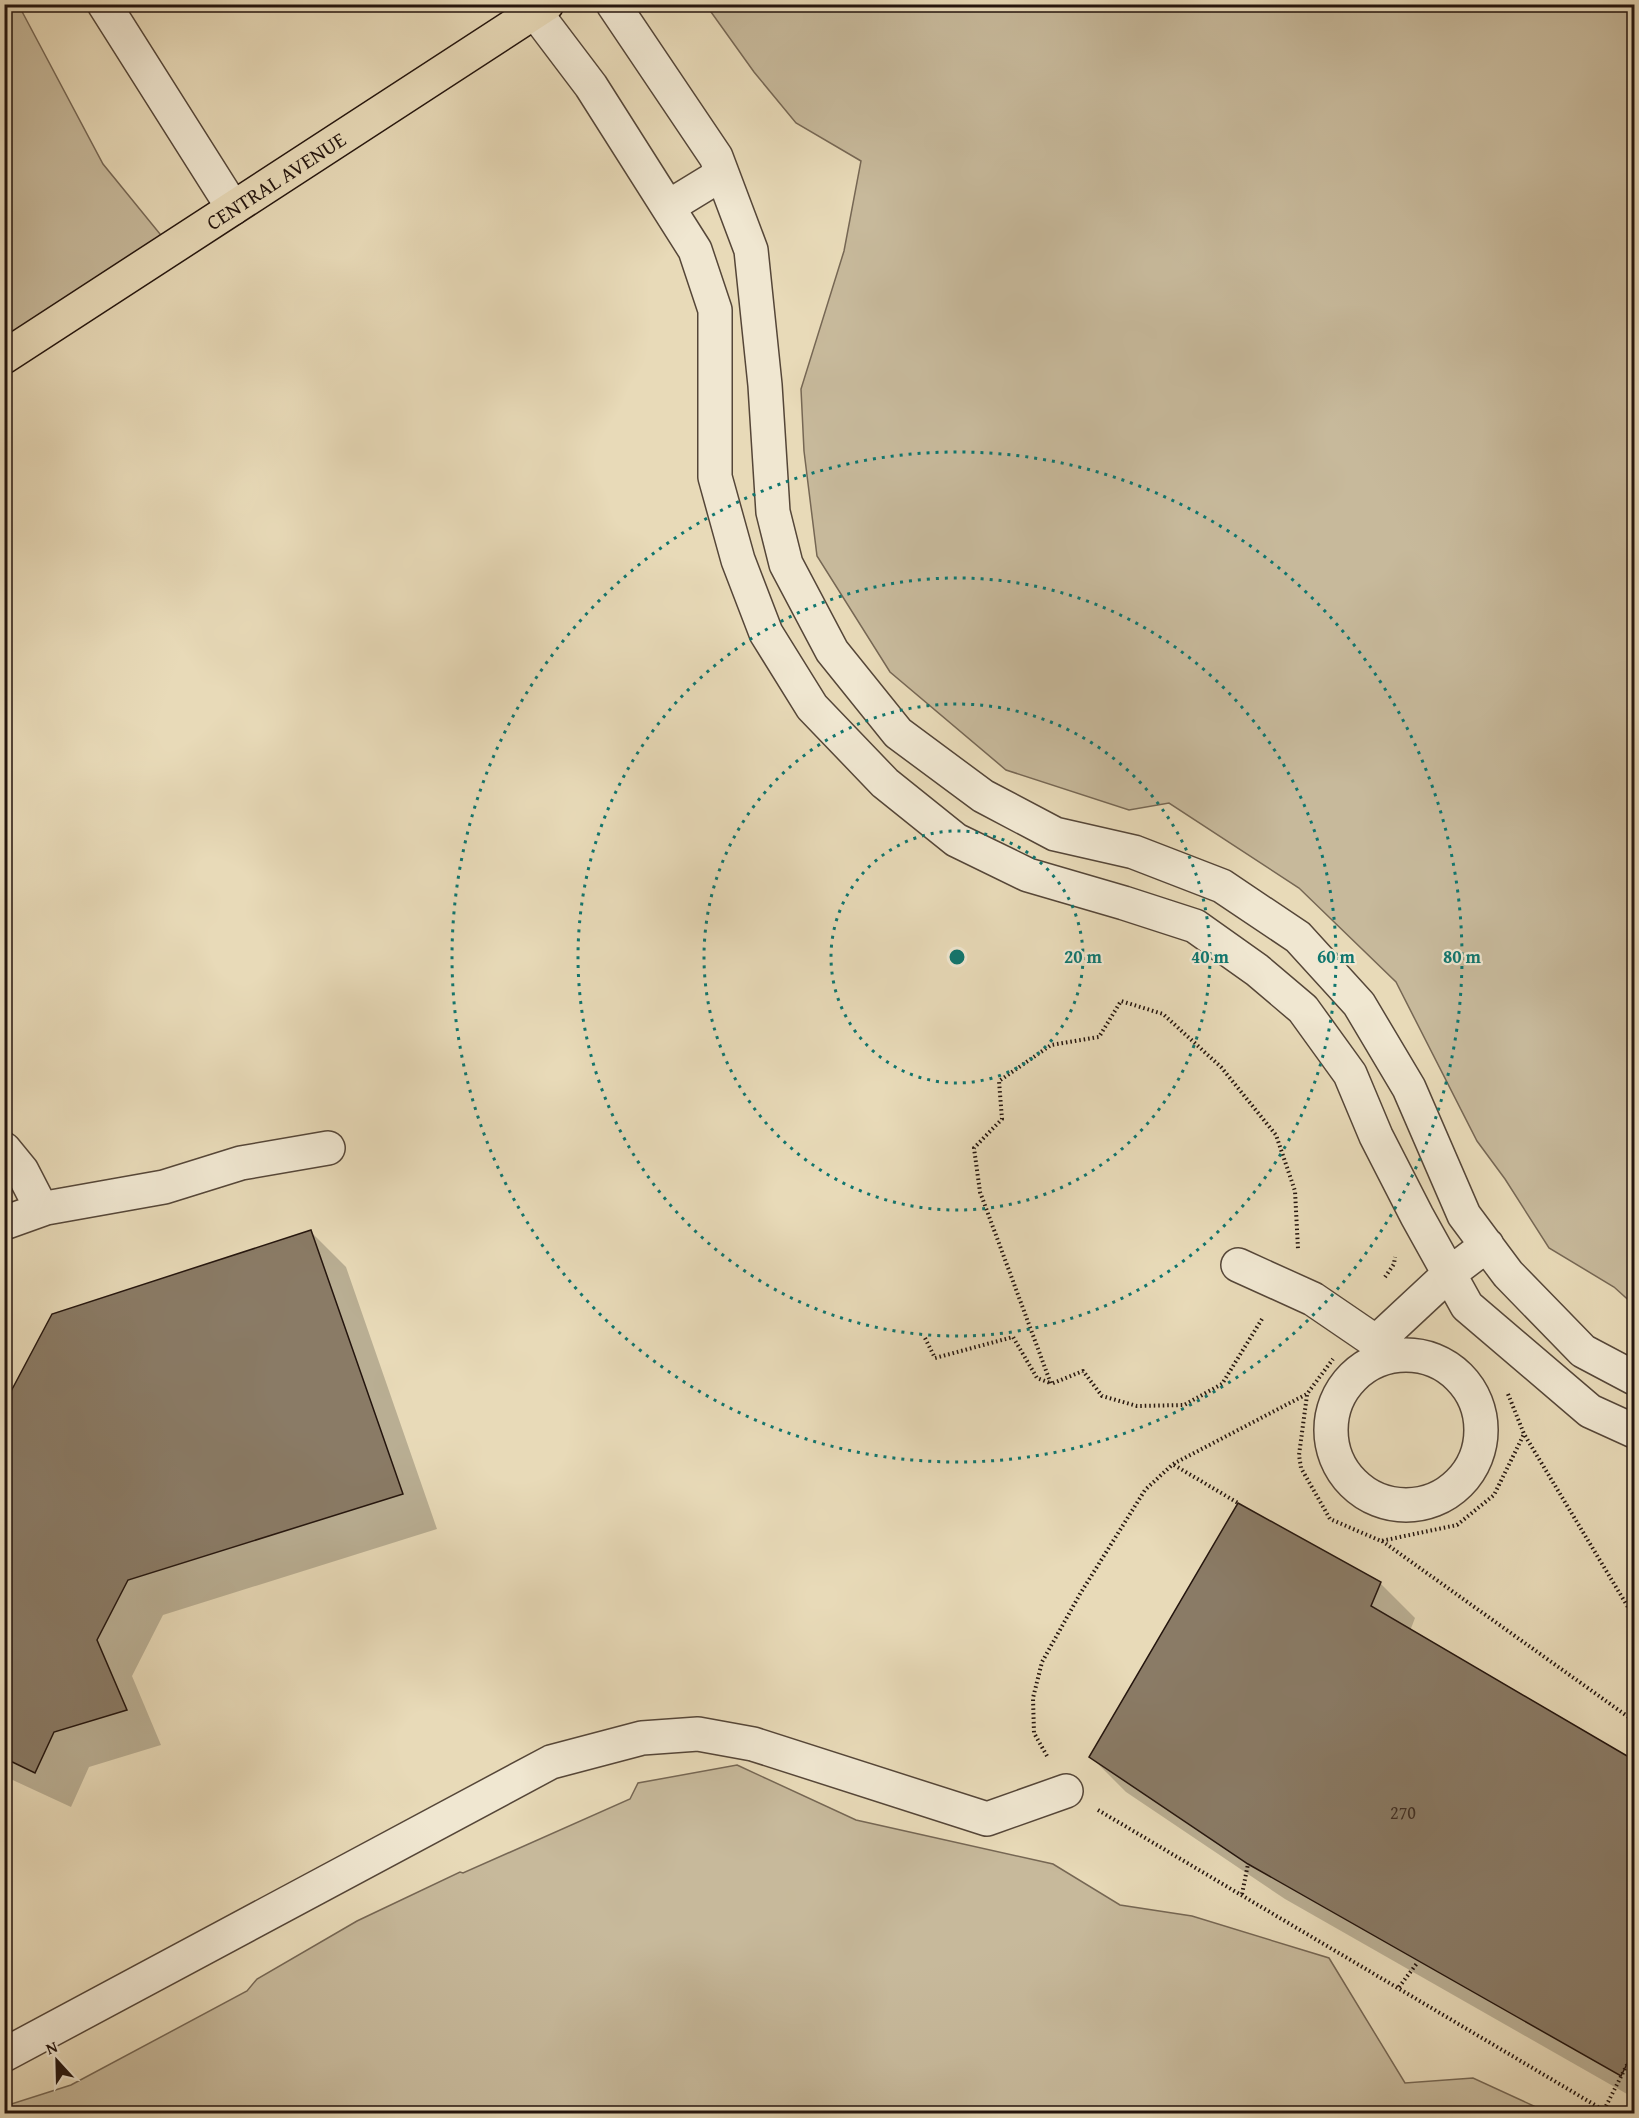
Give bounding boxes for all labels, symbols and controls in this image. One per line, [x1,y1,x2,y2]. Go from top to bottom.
street label: CENTRAL AVENUE [200,123,352,237]
text: 20 m [1064,943,1103,970]
text: 40 m [1191,943,1230,970]
text: 60 m [1317,943,1356,970]
text: 80 m [1443,943,1482,970]
centre of rings [947,947,967,967]
house number: 270 [1390,1799,1416,1826]
north arrow [27,2031,87,2091]
text: N [42,2034,61,2060]

